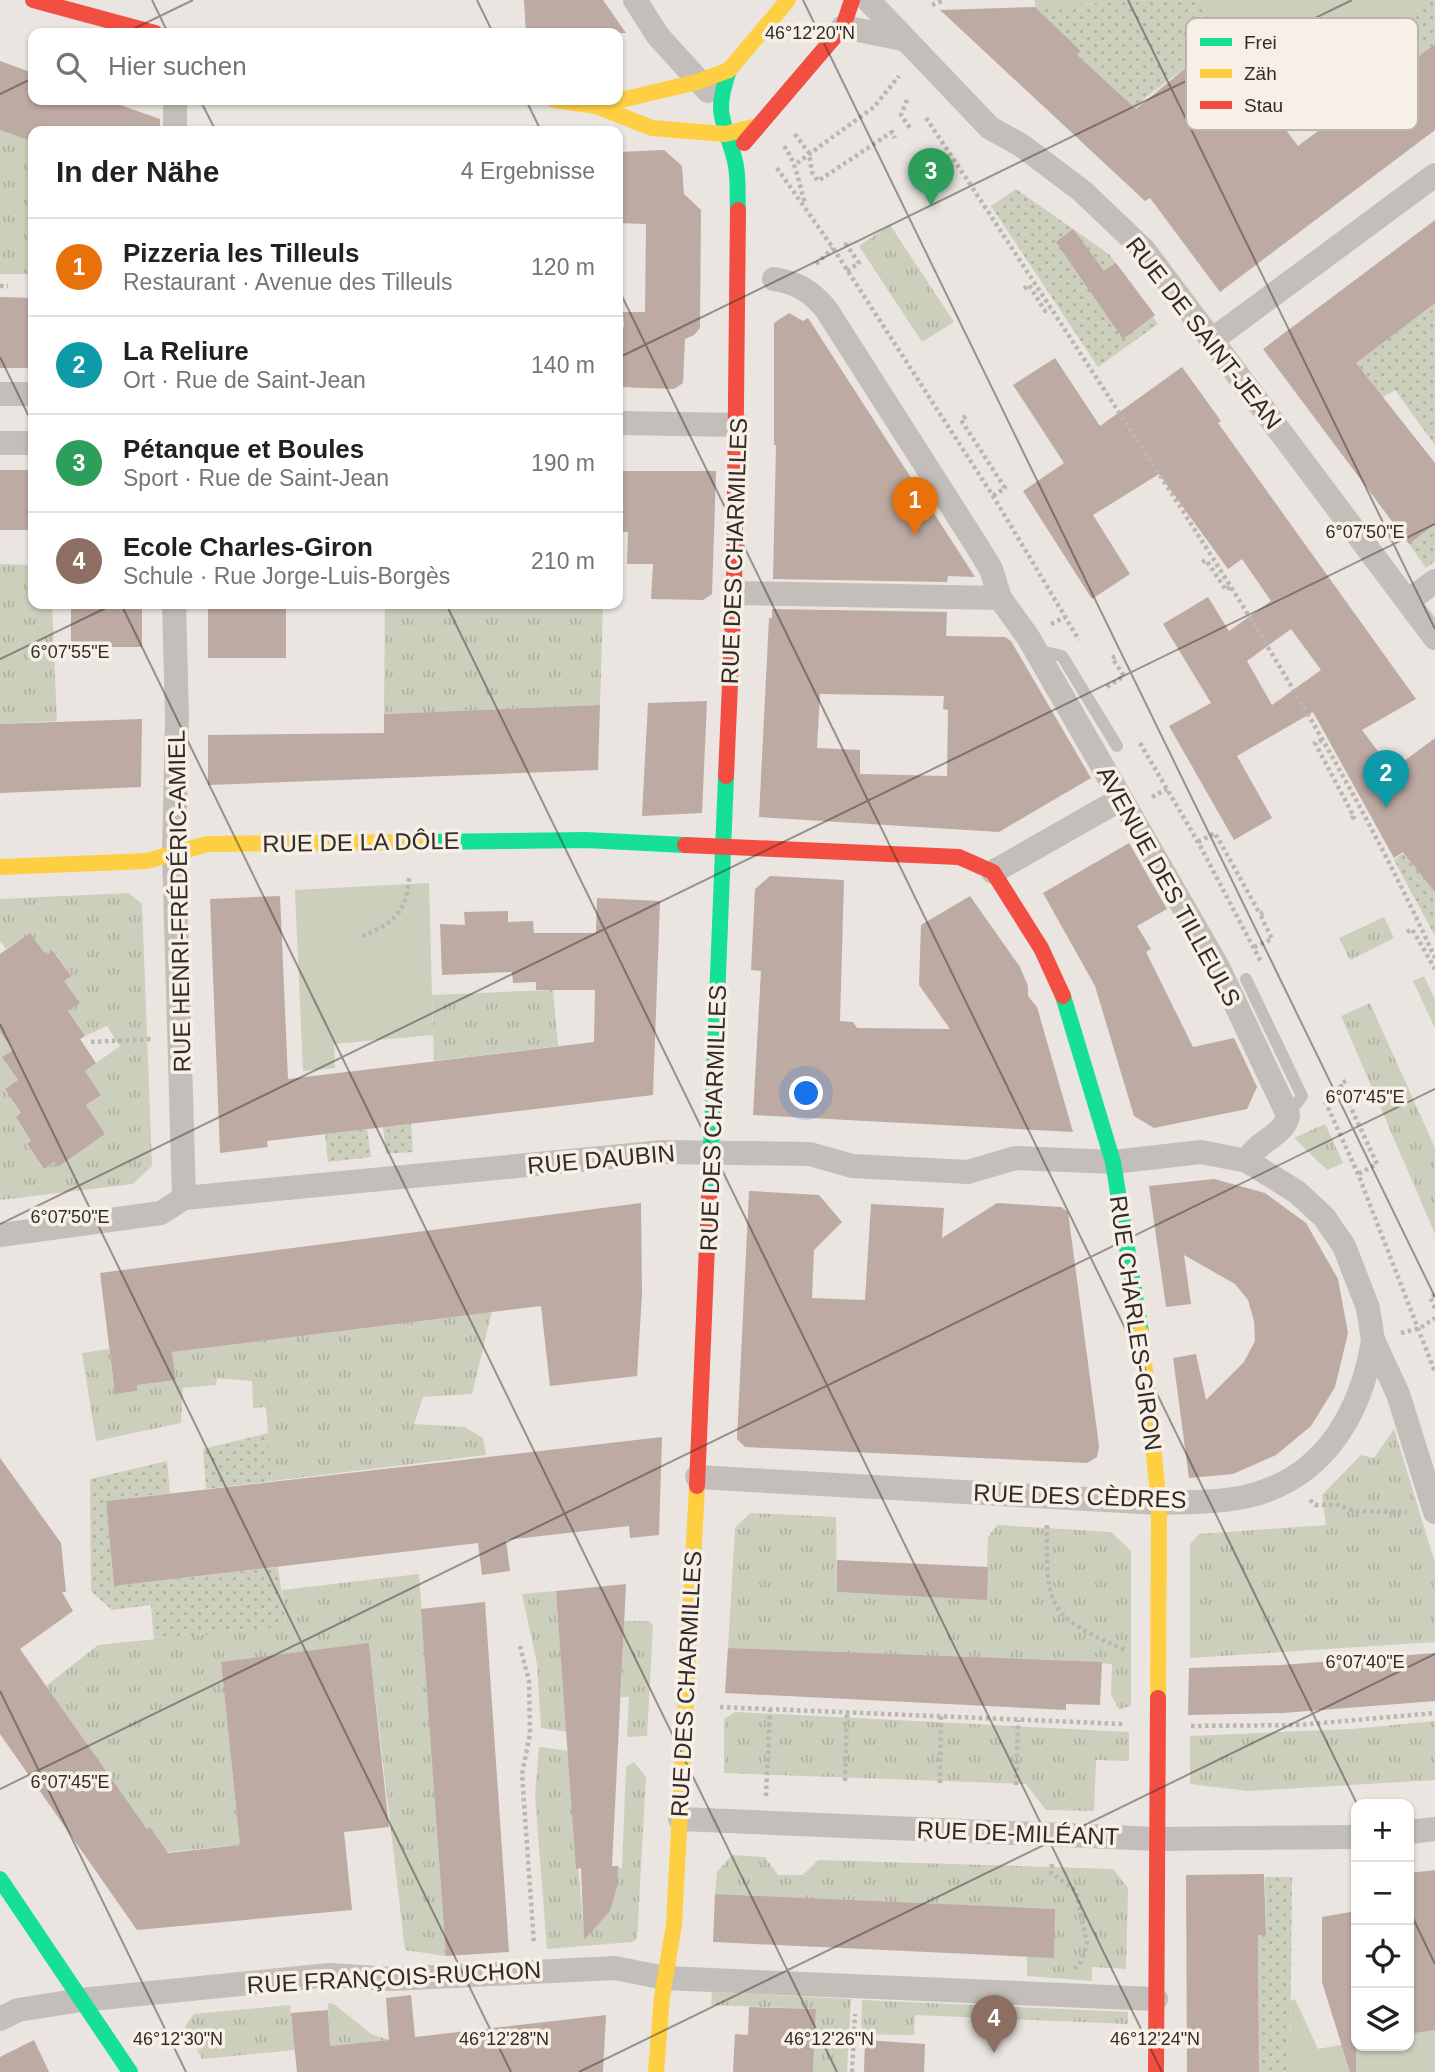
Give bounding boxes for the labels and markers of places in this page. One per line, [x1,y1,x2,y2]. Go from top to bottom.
pin: 3 [908,148,954,206]
pin: 1 [892,477,938,535]
pin: 2 [1363,750,1409,808]
pin: 4 [971,1995,1017,2053]

